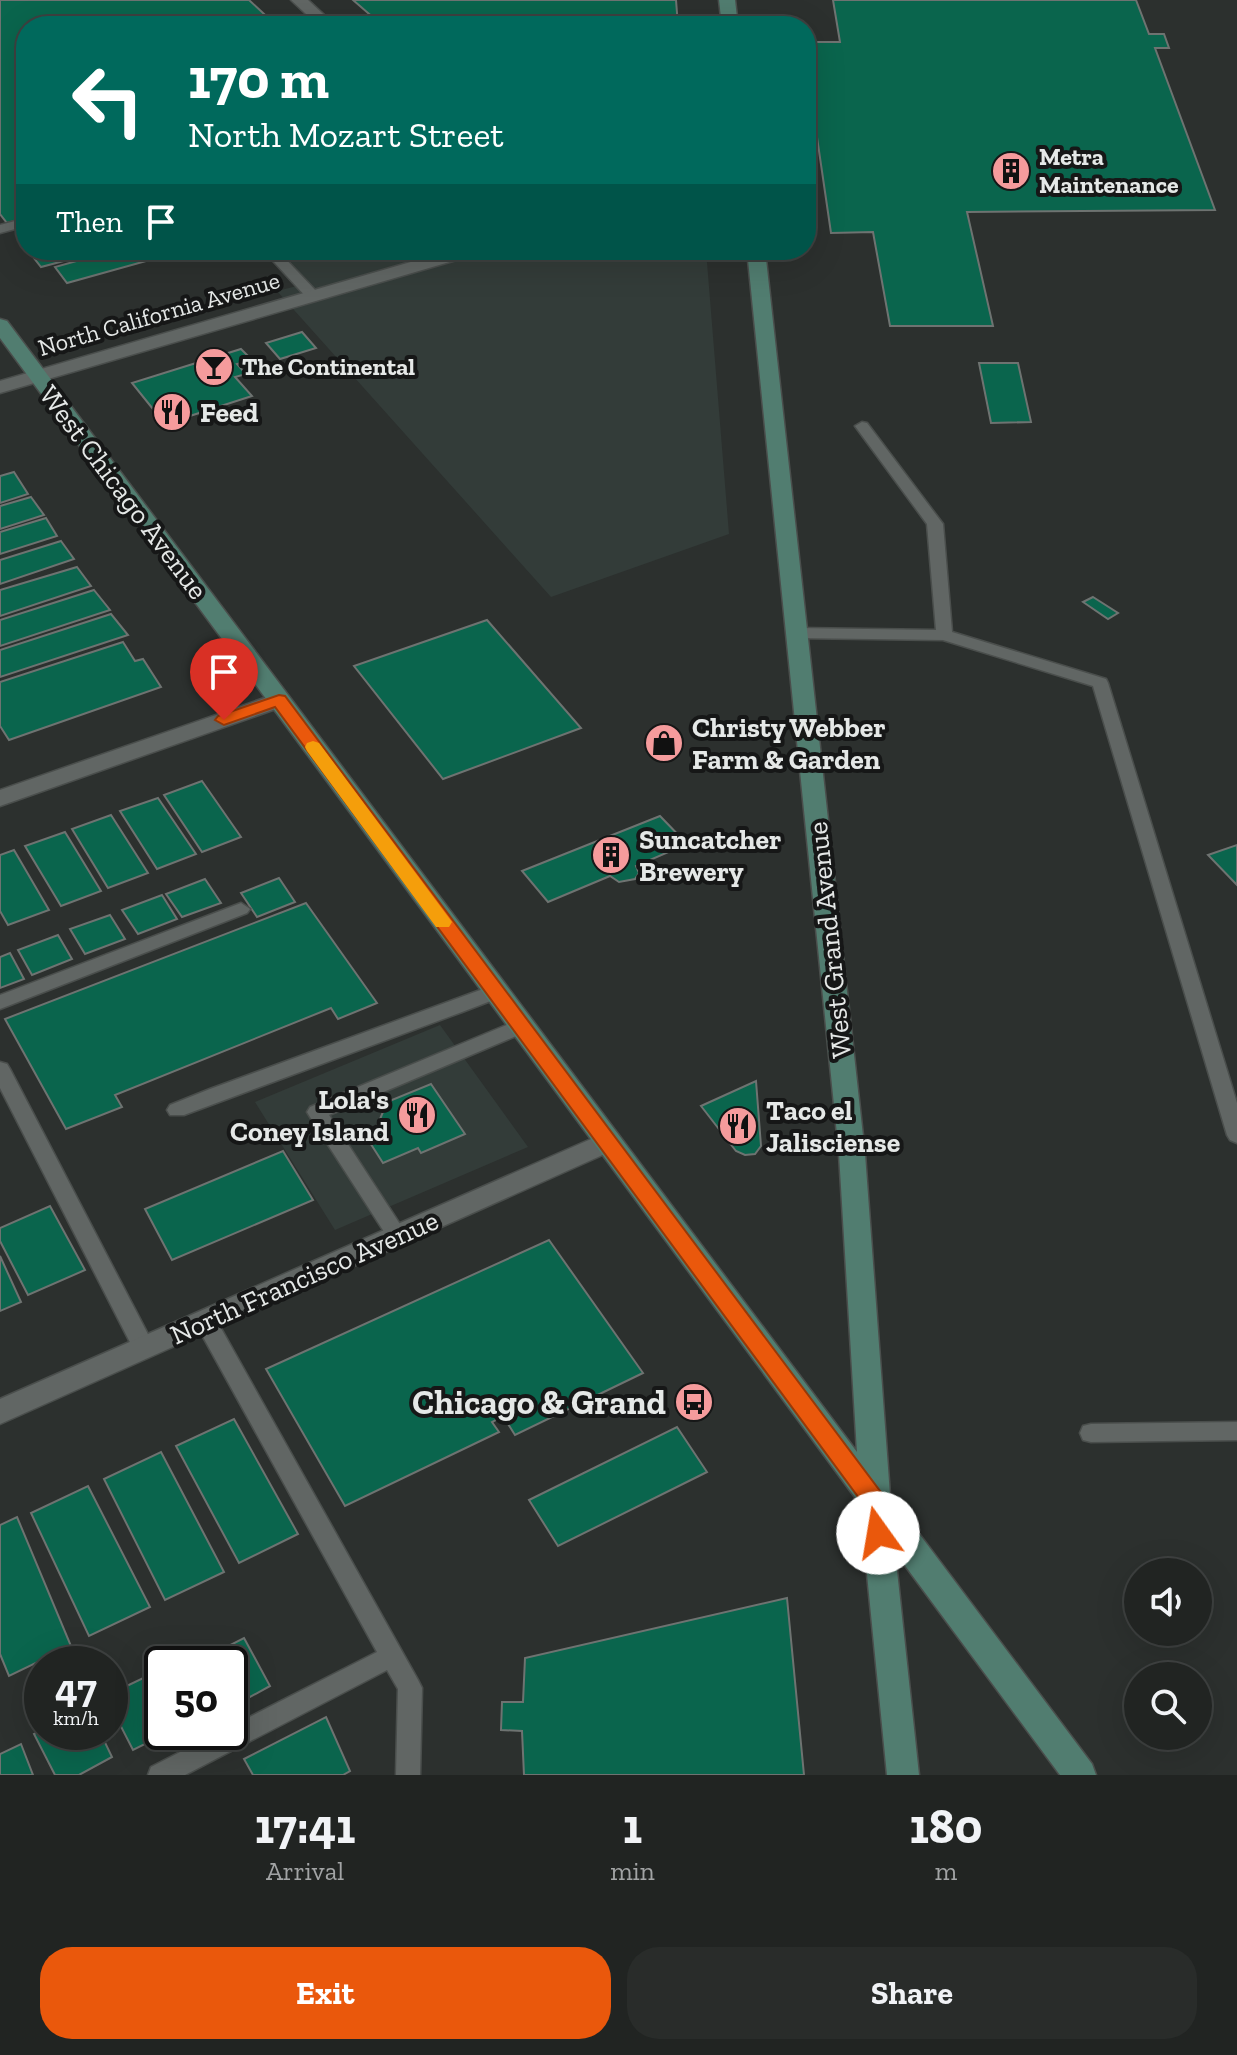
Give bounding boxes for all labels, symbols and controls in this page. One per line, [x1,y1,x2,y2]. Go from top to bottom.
text: 170 m [188,45,329,112]
icon: left [56,48,160,152]
text: North Mozart Street [188,113,504,156]
place label: Metra Maintenance [1039,142,1179,199]
building icon: Metra Maintenance [990,150,1032,192]
icon: arrive [139,200,183,244]
text: Then [56,204,123,240]
street label: North California Avenue [35,265,283,362]
bar icon: The Continental [193,346,235,388]
place label: The Continental [242,352,415,381]
street label: West Chicago Avenue [32,379,215,606]
restaurant icon: Feed [151,391,193,433]
place label: Feed [200,396,258,429]
pin [190,638,258,720]
icon: arrive [202,650,246,694]
place label: Christy Webber Farm & Garden [692,711,886,776]
shop icon: Christy Webber Farm & Garden [643,722,685,764]
street label: West Grand Avenue [801,820,858,1060]
place label: Suncatcher Brewery [639,823,781,888]
building icon: Suncatcher Brewery [590,834,632,876]
place label: Lola's Coney Island [230,1083,389,1148]
restaurant icon: Lola's Coney Island [396,1094,438,1136]
place label: Taco el Jalisciense [766,1094,900,1159]
restaurant icon: Taco el Jalisciense [717,1105,759,1147]
street label: North Francisco Avenue [165,1203,443,1351]
bus stop icon: Chicago & Grand [673,1381,715,1423]
place label: Chicago & Grand [412,1382,666,1423]
position arrow [836,1491,920,1575]
map controls [1124,1558,1212,1750]
button: sound [1124,1558,1212,1646]
speed limit sign: 50 [144,1646,248,1750]
button: search [1124,1662,1212,1750]
text: 47 [55,1664,97,1712]
text: km/h [53,1706,99,1730]
text: 17:41 [255,1798,356,1855]
text: 1 [623,1798,642,1855]
text: 180 [909,1798,982,1855]
text: Arrival [266,1855,344,1887]
text: min [610,1855,655,1887]
text: m [935,1855,957,1887]
button: Exit [40,1947,611,2039]
button: Share [627,1947,1197,2039]

